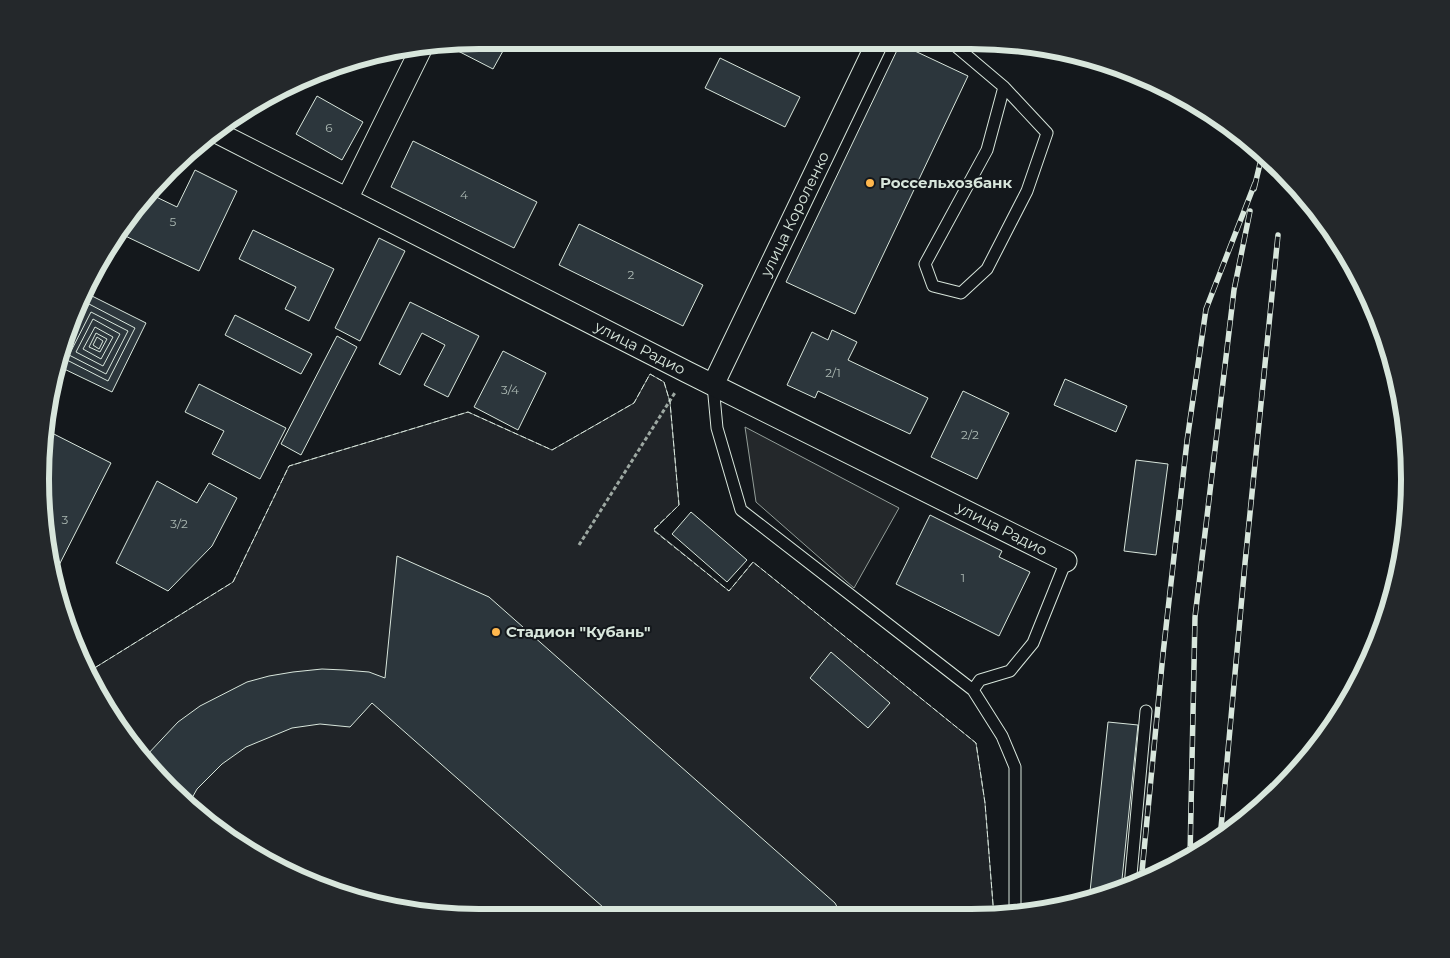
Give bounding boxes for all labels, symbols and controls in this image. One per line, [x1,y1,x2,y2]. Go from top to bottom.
house number: 6 [325,120,333,135]
street label: улица Короленко [756,148,833,280]
place label: Россельхозбанк [880,173,1012,192]
marker: Россельхозбанк [864,177,876,189]
house number: 4 [460,187,468,202]
house number: 5 [170,214,177,229]
house number: 2 [628,267,635,282]
street label: улица Радио [591,316,689,379]
house number: 2/1 [825,365,841,380]
house number: 3/4 [501,382,519,397]
house number: 2/2 [961,427,979,442]
street label: улица Радио [953,497,1051,560]
house number: 3 [62,512,69,527]
house number: 3/2 [170,516,188,531]
house number: 1 [961,570,965,585]
place label: Стадион "Кубань" [506,622,651,641]
marker: Стадион "Кубань" [490,626,502,638]

